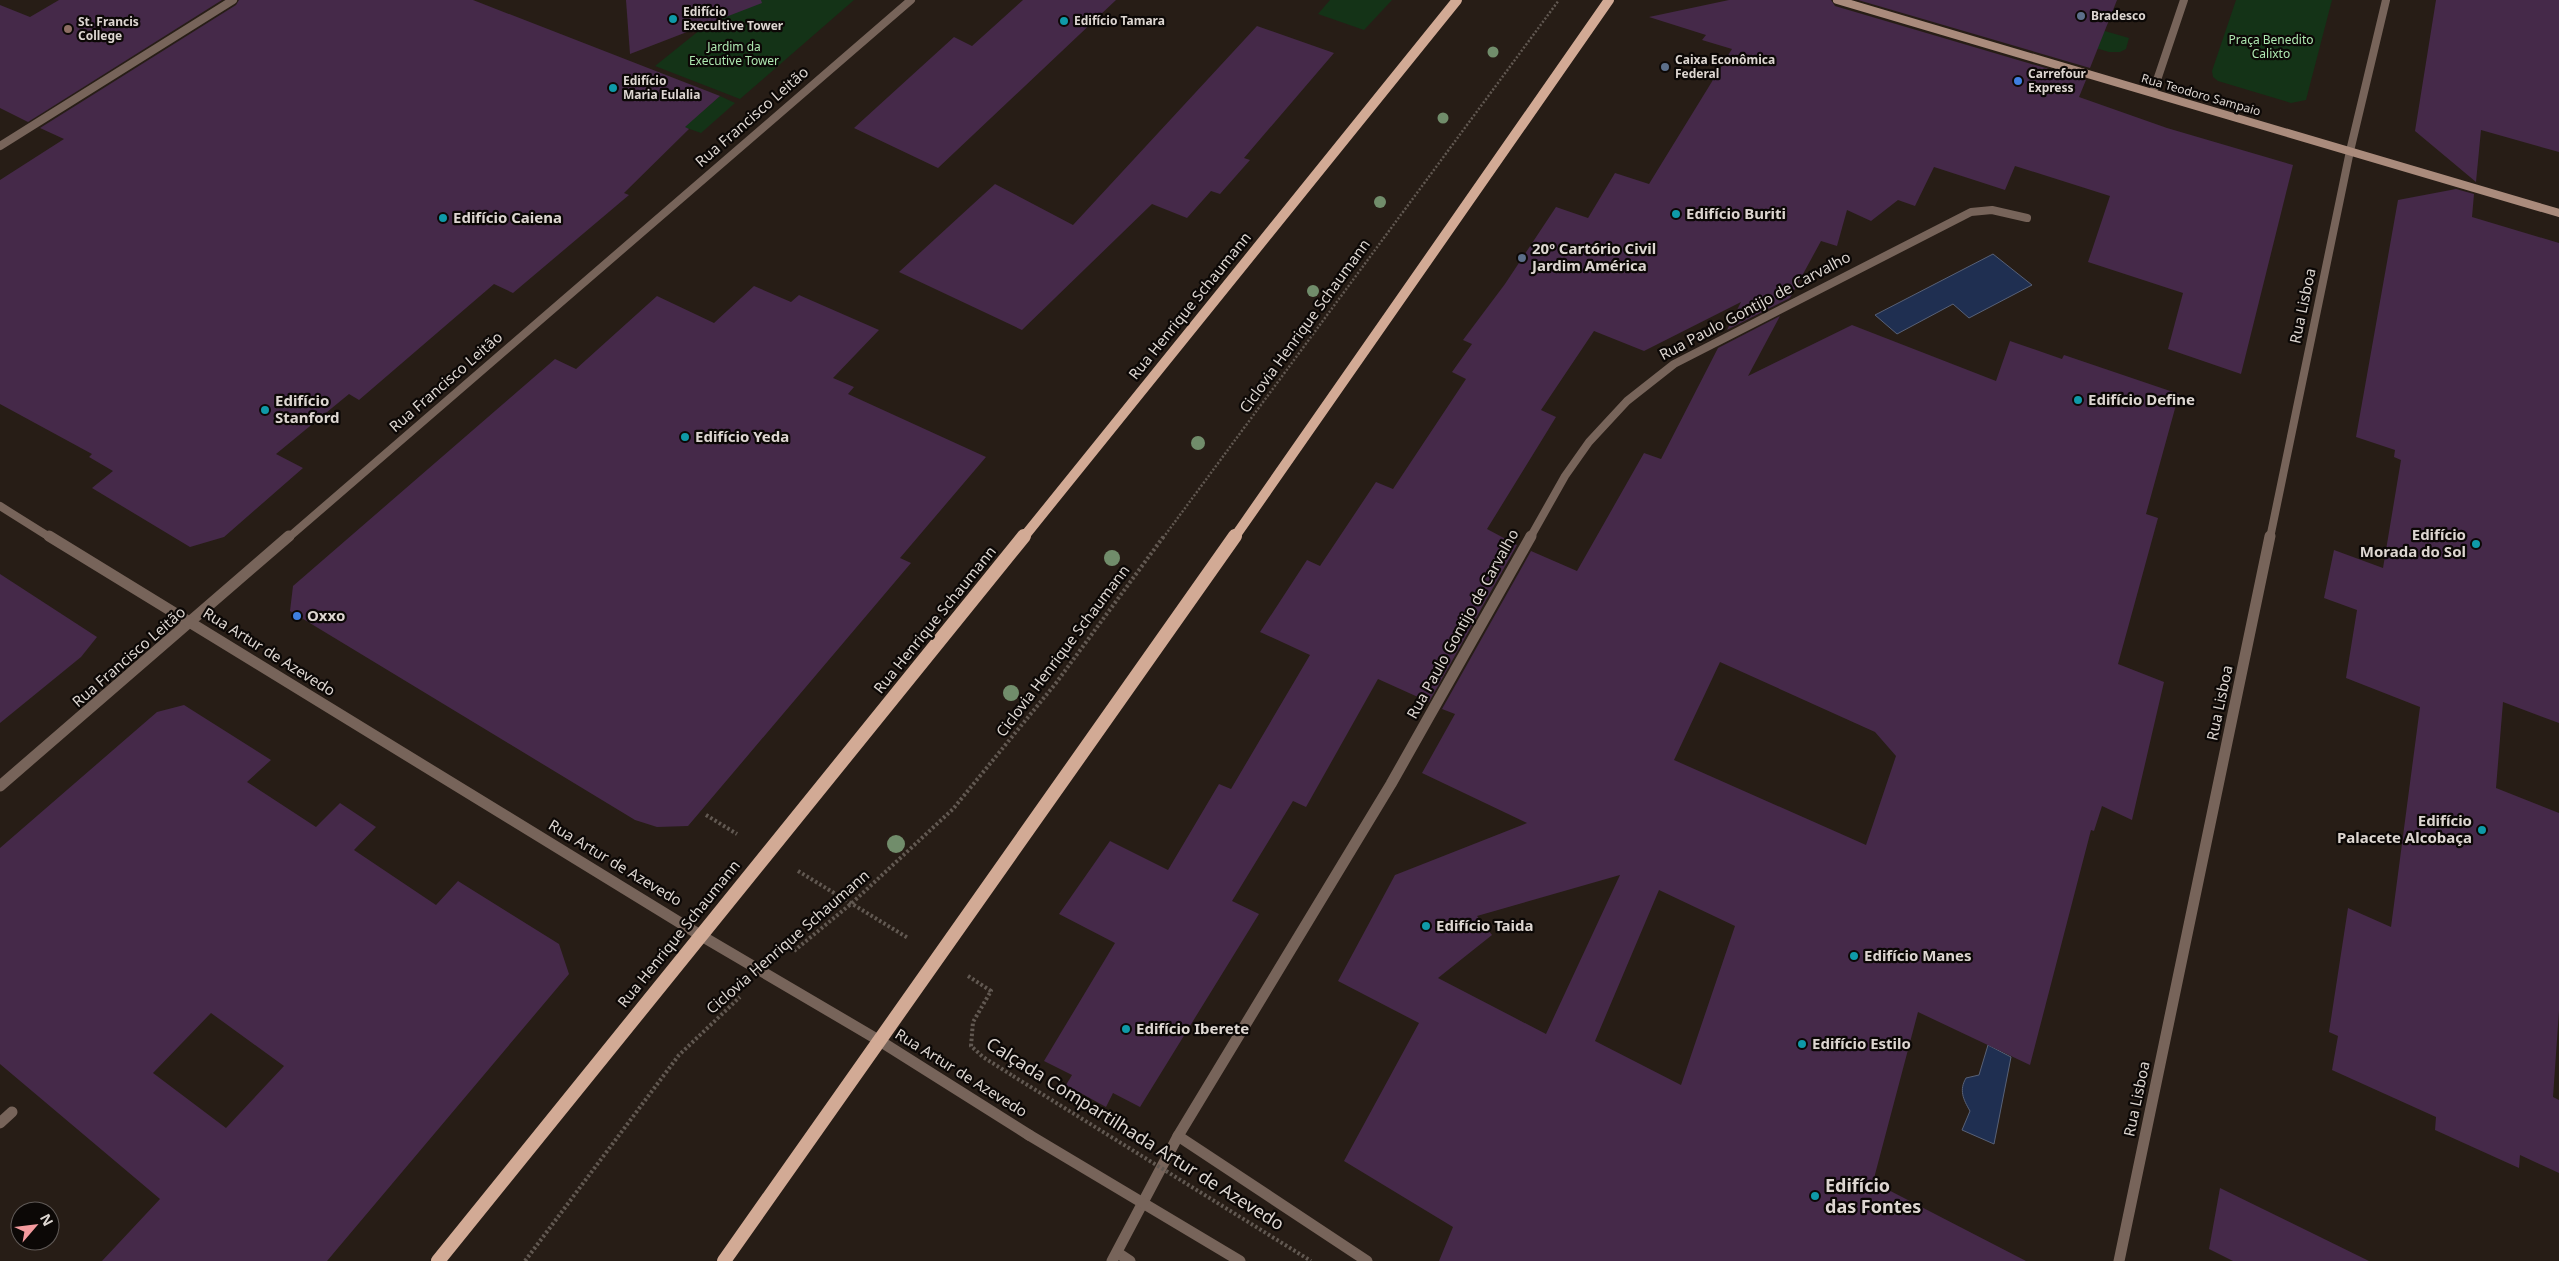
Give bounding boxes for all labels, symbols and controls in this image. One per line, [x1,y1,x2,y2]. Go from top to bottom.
place label: Edifício Execultive Tower [683,3,784,34]
place label: Bradesco [2091,7,2146,24]
marker: Bradesco [2075,10,2087,22]
place label: Edifício Tamara [1074,12,1165,29]
place label: St. Francis College [78,13,139,44]
marker: Edifício Execultive Tower [667,13,679,25]
marker: Edifício Tamara [1058,15,1070,27]
marker: St. Francis College [62,23,74,35]
park label: Praça Benedito Calixto [2228,31,2314,62]
park label: Jardim da Executive Tower [689,38,779,69]
place label: Caixa Econômica Federal [1675,51,1775,82]
marker: Caixa Econômica Federal [1659,61,1671,73]
street label: Rua Francisco Leitão [691,62,812,171]
place label: Carrefour Express [2028,65,2086,96]
street label: Rua Teodoro Sampaio [2140,69,2263,120]
place label: Edifício Maria Eulalia [623,72,700,103]
marker: Carrefour Express [2012,75,2024,87]
marker: Edifício Maria Eulalia [607,82,619,94]
place label: Edifício Buriti [1686,203,1786,223]
place label: Edifício Caiena [453,207,562,227]
marker: Edifício Buriti [1670,208,1682,220]
marker: Edifício Caiena [437,212,449,224]
street label: Rua Henrique Schaumann [1124,228,1255,383]
street label: Ciclovia Henrique Schaumann [1234,235,1374,416]
place label: 20º Cartório Civil Jardim América [1530,238,1656,275]
street label: Rua Paulo Gontijo de Carvalho [1655,246,1854,364]
marker: 20º Cartório Civil Jardim América [1516,252,1528,264]
street label: Rua Lisboa [2284,266,2320,345]
street label: Rua Francisco Leitão [385,327,506,436]
place label: Edifício Define [2088,389,2195,409]
place label: Edifício Stanford [275,390,340,427]
marker: Edifício Define [2072,394,2084,406]
marker: Edifício Stanford [259,404,271,416]
place label: Edifício Yeda [695,426,789,446]
marker: Edifício Yeda [679,431,691,443]
place label: Edifício Morada do Sol [2360,524,2466,561]
street label: Rua Paulo Gontijo de Carvalho [1402,525,1523,722]
marker: Edifício Morada do Sol [2470,538,2482,550]
street label: Rua Henrique Schaumann [869,542,1000,697]
street label: Ciclovia Henrique Schaumann [991,560,1133,740]
street label: Rua Francisco Leitão [68,602,189,711]
street label: Rua Artur de Azevedo [200,602,339,700]
place label: Oxxo [307,605,345,625]
marker: Oxxo [291,610,303,622]
street label: Rua Lisboa [2201,663,2237,742]
place label: Edifício Palacete Alcobaça [2337,810,2472,847]
street label: Rua Artur de Azevedo [545,814,686,910]
marker: Edifício Palacete Alcobaça [2476,824,2488,836]
street label: Rua Henrique Schaumann [613,856,744,1011]
street label: Ciclovia Henrique Schaumann [701,865,873,1018]
place label: Edifício Taida [1436,915,1534,935]
marker: Edifício Taida [1420,920,1432,932]
place label: Edifício Manes [1864,945,1972,965]
marker: Edifício Manes [1848,950,1860,962]
place label: Edifício Iberete [1136,1018,1249,1038]
street label: Rua Artur de Azevedo [892,1023,1031,1121]
marker: Edifício Iberete [1120,1023,1132,1035]
street label: Calçada Compartilhada Artur de Azevedo [982,1031,1289,1235]
place label: Edifício Estilo [1812,1033,1911,1053]
marker: Edifício Estilo [1796,1038,1808,1050]
street label: Rua Lisboa [2118,1059,2154,1138]
place label: Edifício das Fontes [1825,1173,1921,1218]
marker: Edifício das Fontes [1809,1190,1821,1202]
north arrow [10,1201,60,1251]
text: N [36,1210,58,1229]

